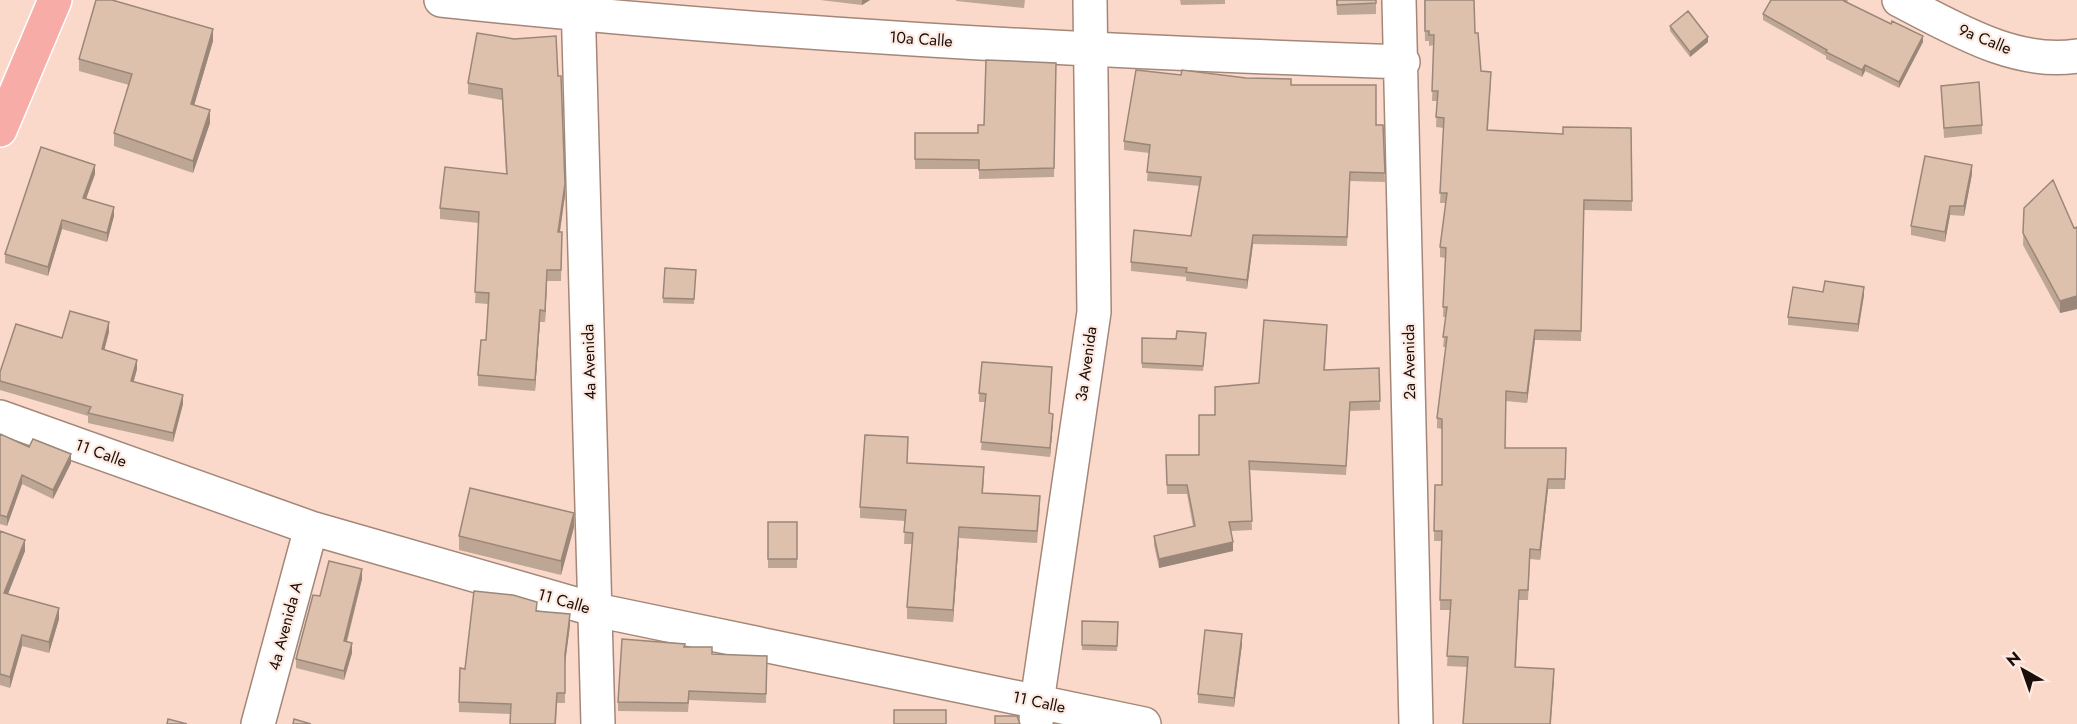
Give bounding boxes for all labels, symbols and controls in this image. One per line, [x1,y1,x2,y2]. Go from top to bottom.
street label: 9a Calle [1955,18,2015,60]
street label: 10a Calle [888,25,954,53]
street label: 4a Avenida [576,324,602,400]
street label: 2a Avenida [1397,324,1421,400]
street label: 3a Avenida [1069,325,1103,403]
street label: 11 Calle [72,433,130,473]
street label: 4a Avenida A [262,578,308,673]
street label: 11 Calle [535,583,593,619]
north arrow [1993,640,2053,700]
text: N [2001,646,2026,672]
street label: 11 Calle [1010,685,1068,719]

